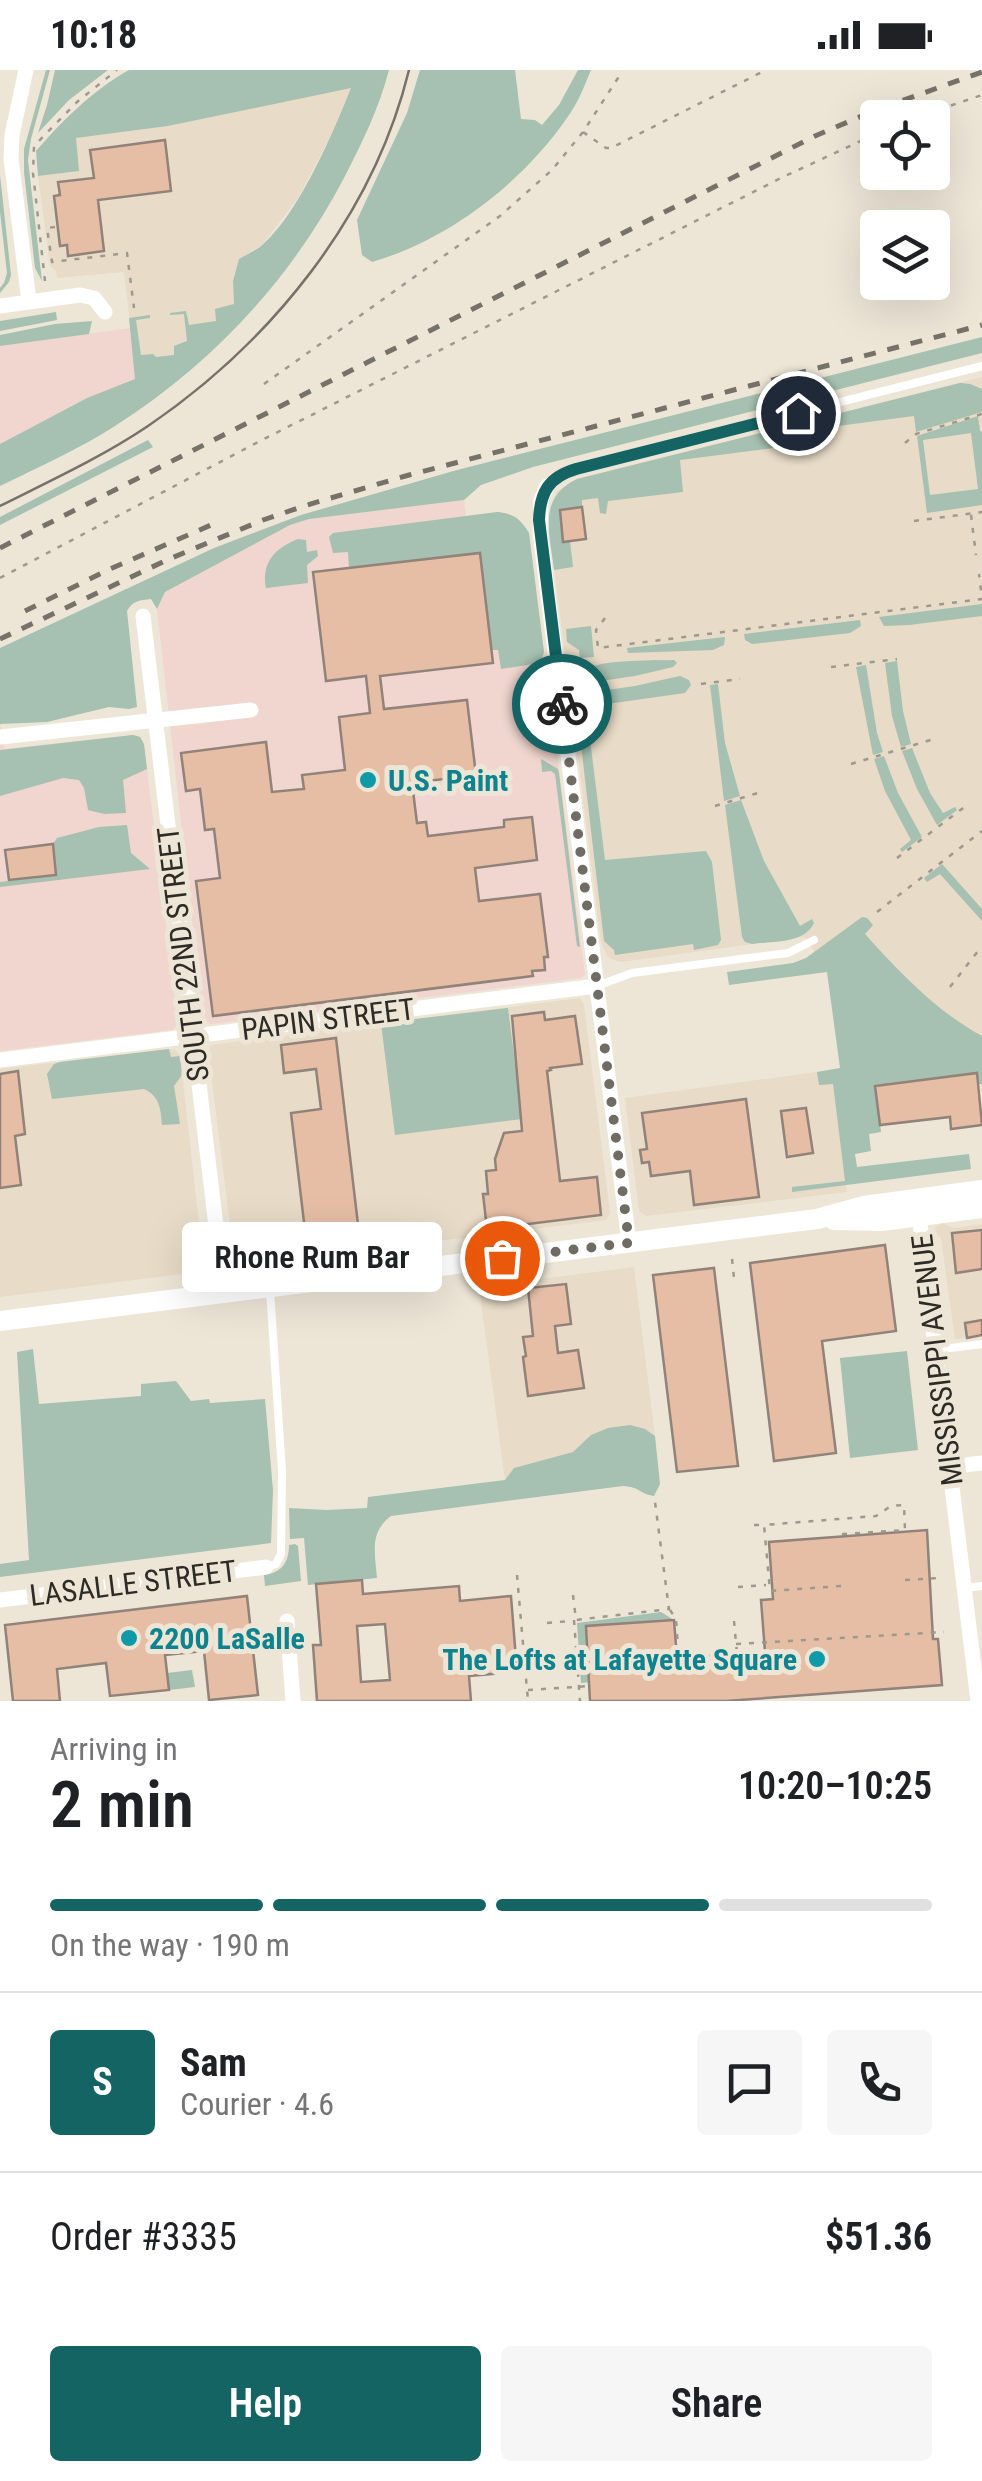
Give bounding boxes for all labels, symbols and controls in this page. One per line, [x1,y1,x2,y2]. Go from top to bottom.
text: 10:18 [50,13,137,57]
map controls [860,100,950,300]
button: locate [860,100,950,190]
button: layers [860,210,950,300]
pin [756,371,841,456]
icon: home [771,386,826,441]
courier [512,654,612,754]
icon: bike [535,677,590,732]
place label: U.S. Paint [388,763,508,798]
marker: U.S. Paint [357,769,379,791]
street label: SOUTH 22ND STREET [150,825,216,1083]
street label: PAPIN STREET [239,991,417,1047]
pin [460,1216,545,1301]
callout: Rhone Rum Bar [182,1223,442,1293]
icon: bag [475,1231,530,1286]
street label: MISSISSIPPI AVENUE [904,1232,970,1488]
text: Rhone Rum Bar [214,1238,410,1276]
street label: LASALLE STREET [28,1553,238,1613]
place label: 2200 LaSalle [149,1621,305,1656]
marker: 2200 LaSalle [118,1627,140,1649]
place label: The Lofts at Lafayette Square [442,1642,797,1677]
marker: The Lofts at Lafayette Square [806,1648,828,1670]
text: Arriving in [50,1730,178,1768]
text: 10:20–10:25 [738,1764,932,1808]
text: 2 min [50,1767,194,1843]
text: On the way · 190 m [50,1926,290,1964]
button: chat [697,2030,802,2135]
button: phone [827,2030,932,2135]
text: Sam [180,2041,247,2085]
text: S [92,2060,113,2104]
text: Courier · 4.6 [180,2085,334,2123]
text: Order #3335 [50,2215,237,2259]
text: $51.36 [825,2215,932,2259]
button: Help [50,2346,481,2461]
button: Share [501,2346,932,2461]

